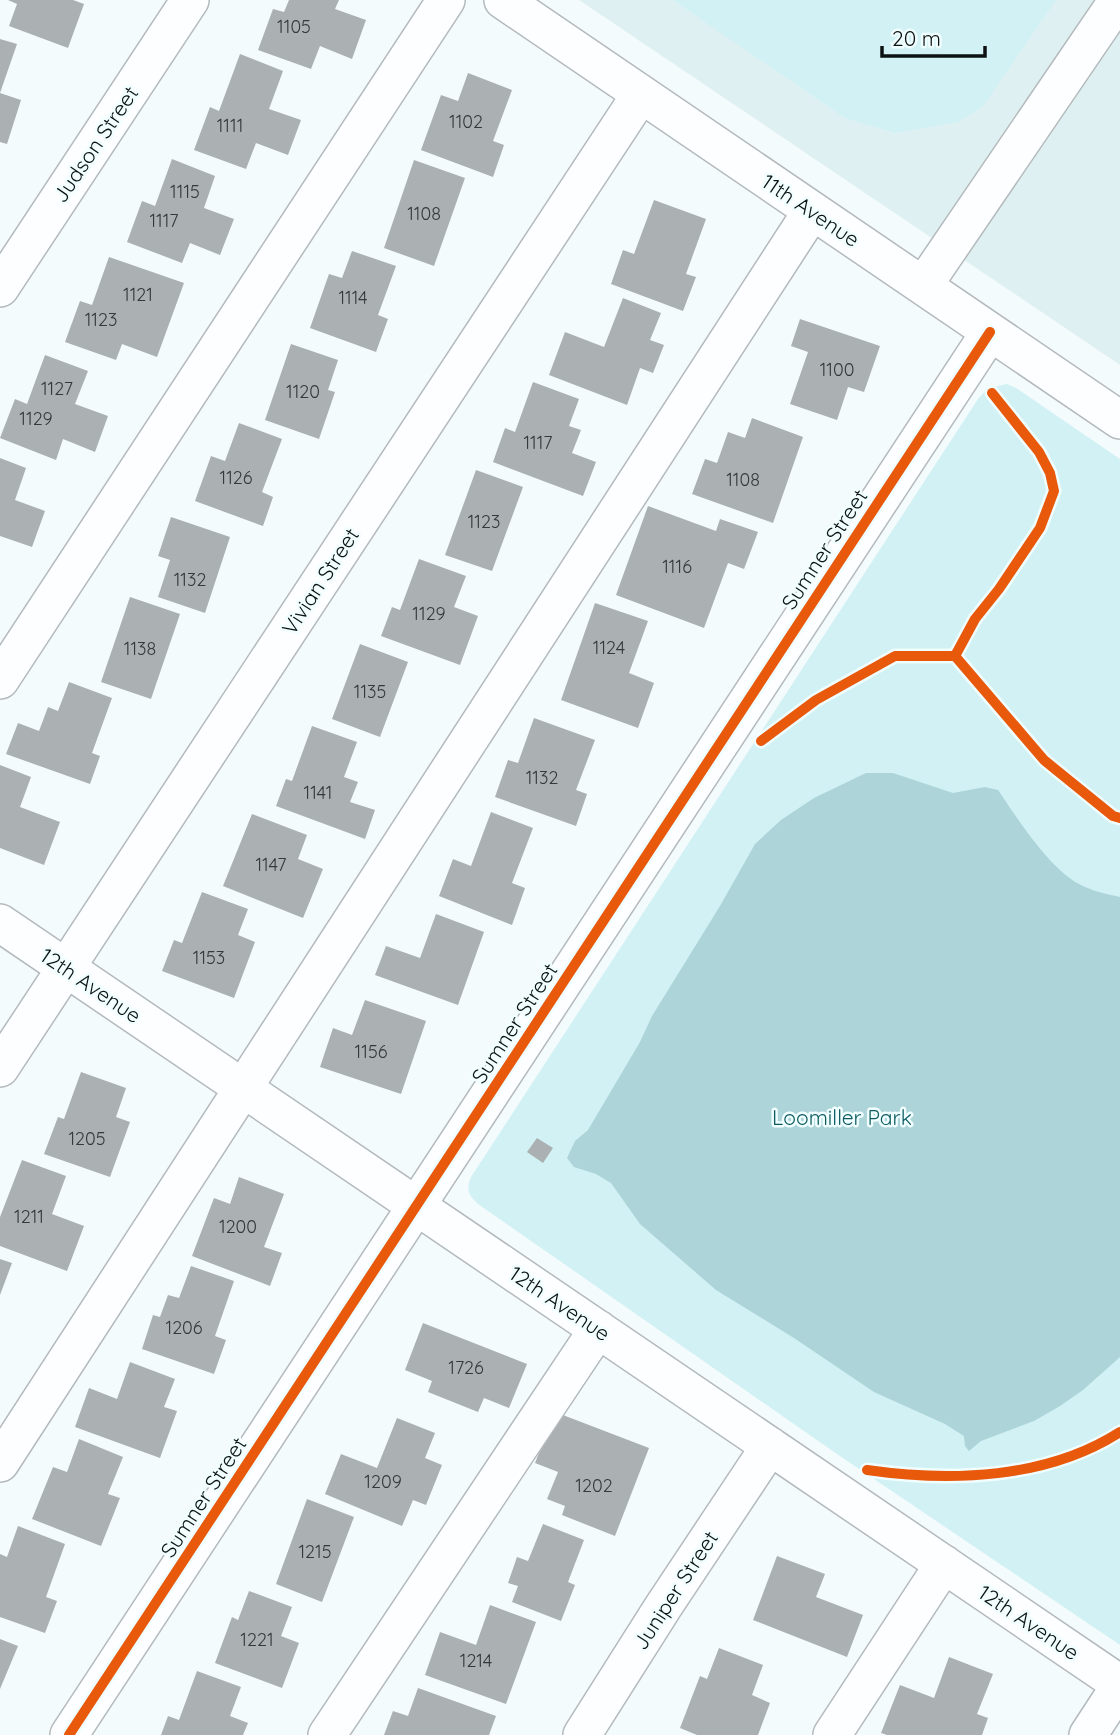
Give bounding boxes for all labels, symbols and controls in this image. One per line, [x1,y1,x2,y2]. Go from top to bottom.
scale bar [882,14,985,58]
house number: 1105 [277,15,311,38]
text: 20 m [892,25,941,51]
street label: Judson Street [47,81,143,207]
house number: 1102 [449,110,483,133]
house number: 1111 [217,114,243,137]
street label: 11th Avenue [757,168,865,252]
house number: 1115 [170,180,200,203]
house number: 1108 [407,202,441,225]
house number: 1117 [149,209,179,232]
house number: 1121 [123,283,153,306]
house number: 1114 [338,286,368,309]
house number: 1123 [85,308,117,331]
house number: 1100 [820,358,854,381]
house number: 1127 [41,377,73,400]
house number: 1120 [286,380,320,403]
house number: 1129 [19,407,53,430]
house number: 1117 [523,431,553,454]
house number: 1126 [220,466,253,489]
house number: 1108 [726,468,760,491]
street label: Sumner Street [775,484,873,614]
house number: 1123 [468,510,500,533]
street label: Vivian Street [276,523,364,639]
house number: 1116 [662,555,692,578]
house number: 1132 [174,568,206,591]
house number: 1129 [412,602,446,625]
house number: 1124 [593,636,625,659]
house number: 1138 [124,637,156,660]
house number: 1135 [354,680,386,703]
house number: 1132 [526,766,558,789]
house number: 1141 [303,781,333,804]
house number: 1147 [255,853,287,876]
street label: 12th Avenue [36,942,146,1028]
house number: 1153 [193,946,225,969]
street label: Sumner Street [465,958,563,1088]
house number: 1156 [355,1040,388,1063]
park label: Loomiller Park [772,1104,912,1130]
house number: 1205 [68,1127,106,1150]
house number: 1211 [14,1205,44,1228]
house number: 1200 [219,1215,257,1238]
street label: 12th Avenue [505,1260,615,1346]
house number: 1206 [165,1316,203,1339]
house number: 1726 [448,1356,484,1379]
street label: Sumner Street [154,1432,252,1562]
house number: 1209 [364,1470,402,1493]
house number: 1202 [575,1474,613,1497]
street label: Juniper Street [627,1526,723,1654]
house number: 1215 [298,1540,332,1563]
street label: 12th Avenue [974,1579,1084,1665]
house number: 1221 [240,1628,274,1651]
house number: 1214 [460,1649,492,1672]

